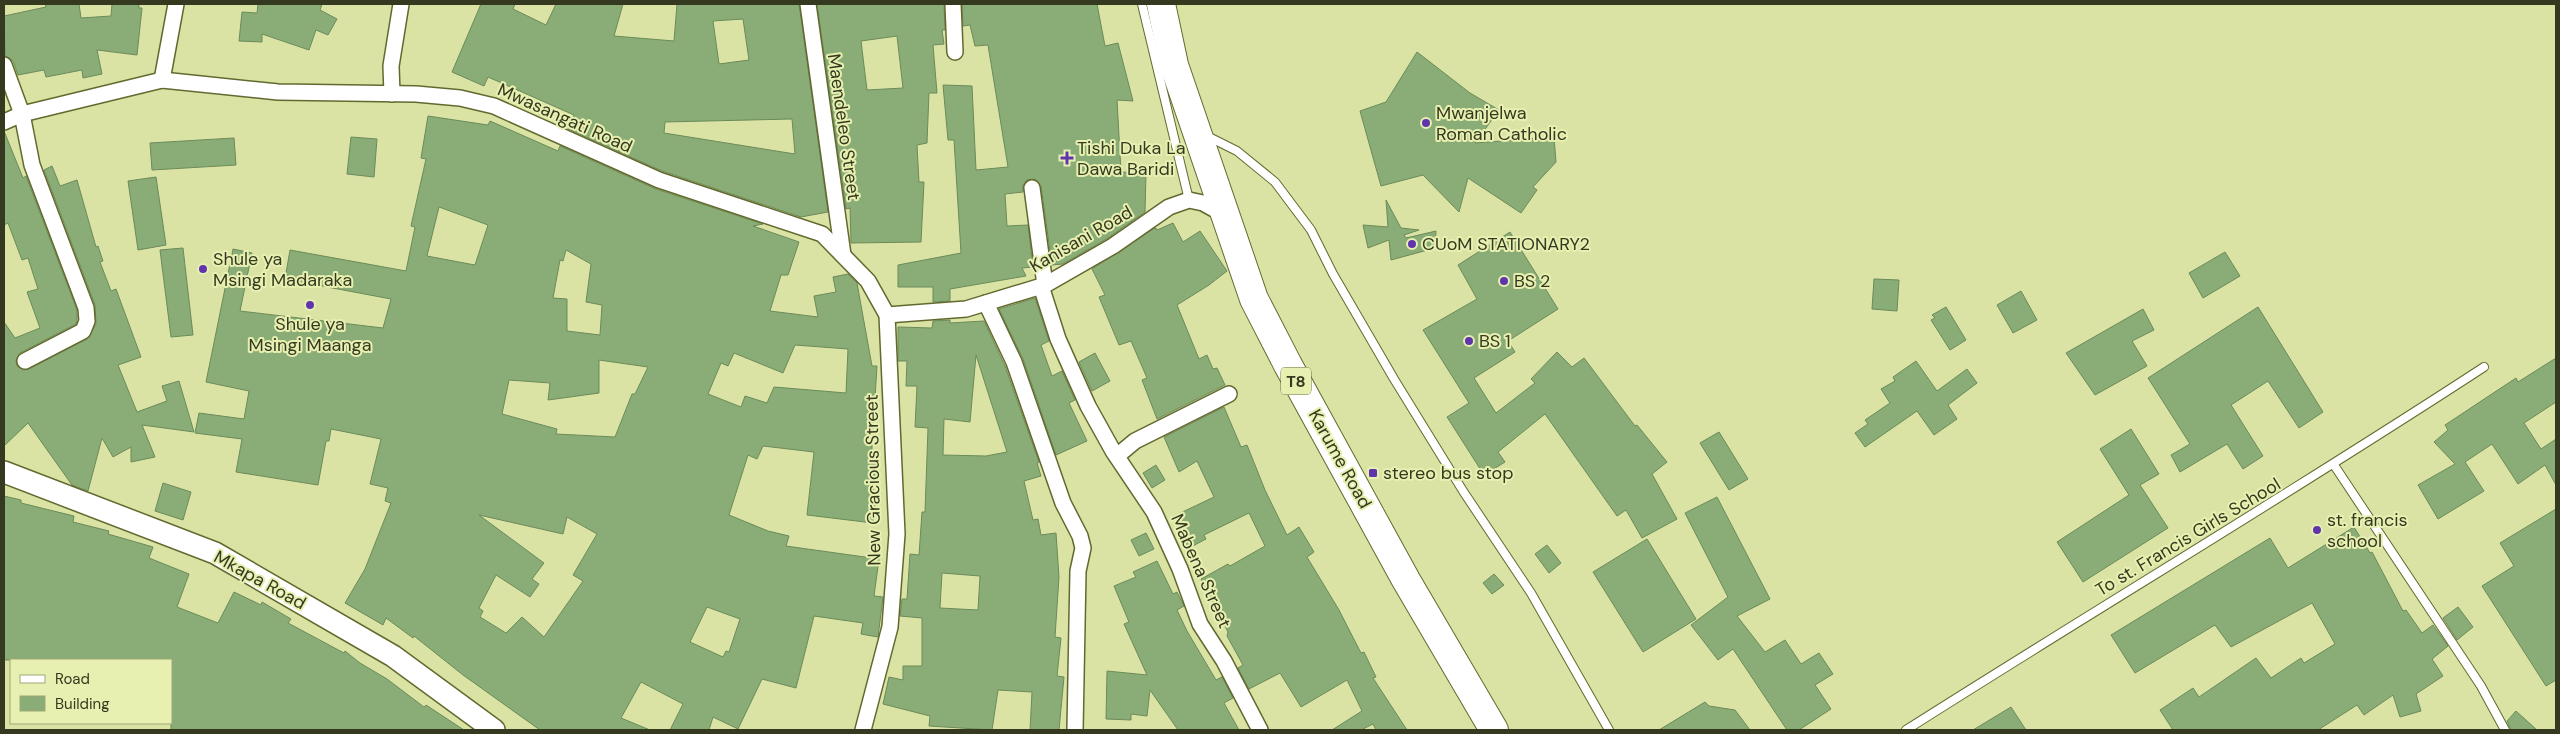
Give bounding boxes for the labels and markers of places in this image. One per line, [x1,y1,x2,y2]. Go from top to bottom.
place label: Mwanjelwa Roman Catholic [1436,101,1567,146]
marker: Mwanjelwa Roman Catholic [1420,117,1432,129]
place label: Tishi Duka La Dawa Baridi [1077,136,1185,181]
marker: Tishi Duka La Dawa Baridi [1061,152,1073,164]
place label: CUoM STATIONARY2 [1422,232,1590,256]
marker: CUoM STATIONARY2 [1406,238,1418,250]
place label: Shule ya Msingi Madaraka [213,247,352,292]
marker: Shule ya Msingi Madaraka [197,263,209,275]
place label: BS 2 [1514,269,1550,293]
marker: BS 2 [1498,275,1510,287]
marker: Shule ya Msingi Maanga [304,299,316,311]
place label: Shule ya Msingi Maanga [249,312,371,357]
place label: BS 1 [1479,329,1511,353]
marker: BS 1 [1463,335,1475,347]
place label: stereo bus stop [1383,461,1513,485]
marker: stereo bus stop [1367,467,1379,479]
place label: st. francis school [2327,508,2408,553]
marker: st. francis school [2311,524,2323,536]

